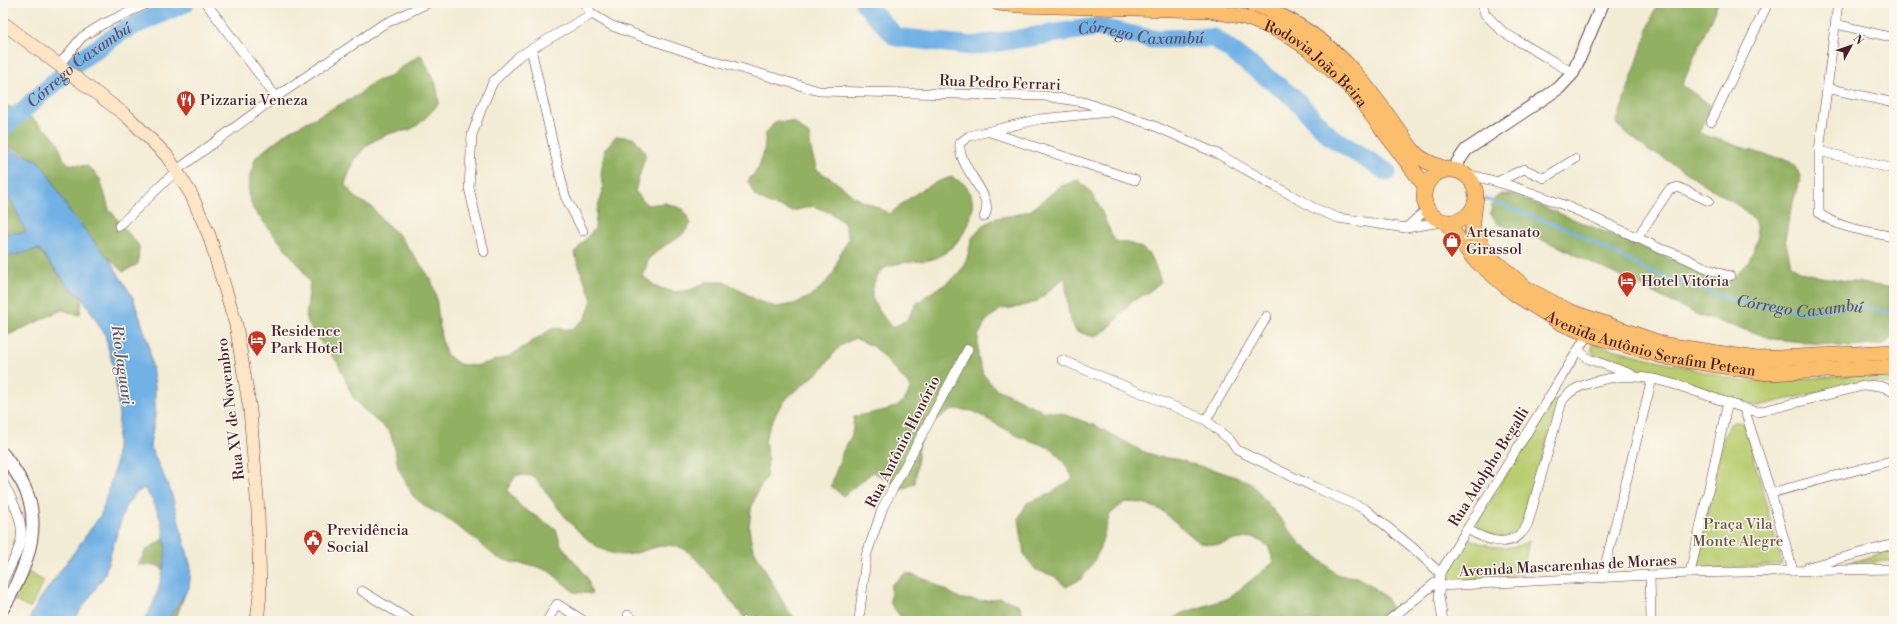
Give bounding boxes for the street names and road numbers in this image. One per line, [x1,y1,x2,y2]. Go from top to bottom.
street label: Rodovia João Beira [1261,16,1372,111]
street label: Rua Pedro Ferrari [939,71,1061,95]
street label: Avenida Antônio Serafim Petean [1541,306,1757,380]
street label: Rua XV de Novembro [213,337,249,481]
street label: Rua Antônio Honório [861,373,945,511]
street label: Rua Adolpho Begalli [1445,404,1534,530]
street label: Avenida Mascarenhas de Moraes [1458,551,1677,581]

